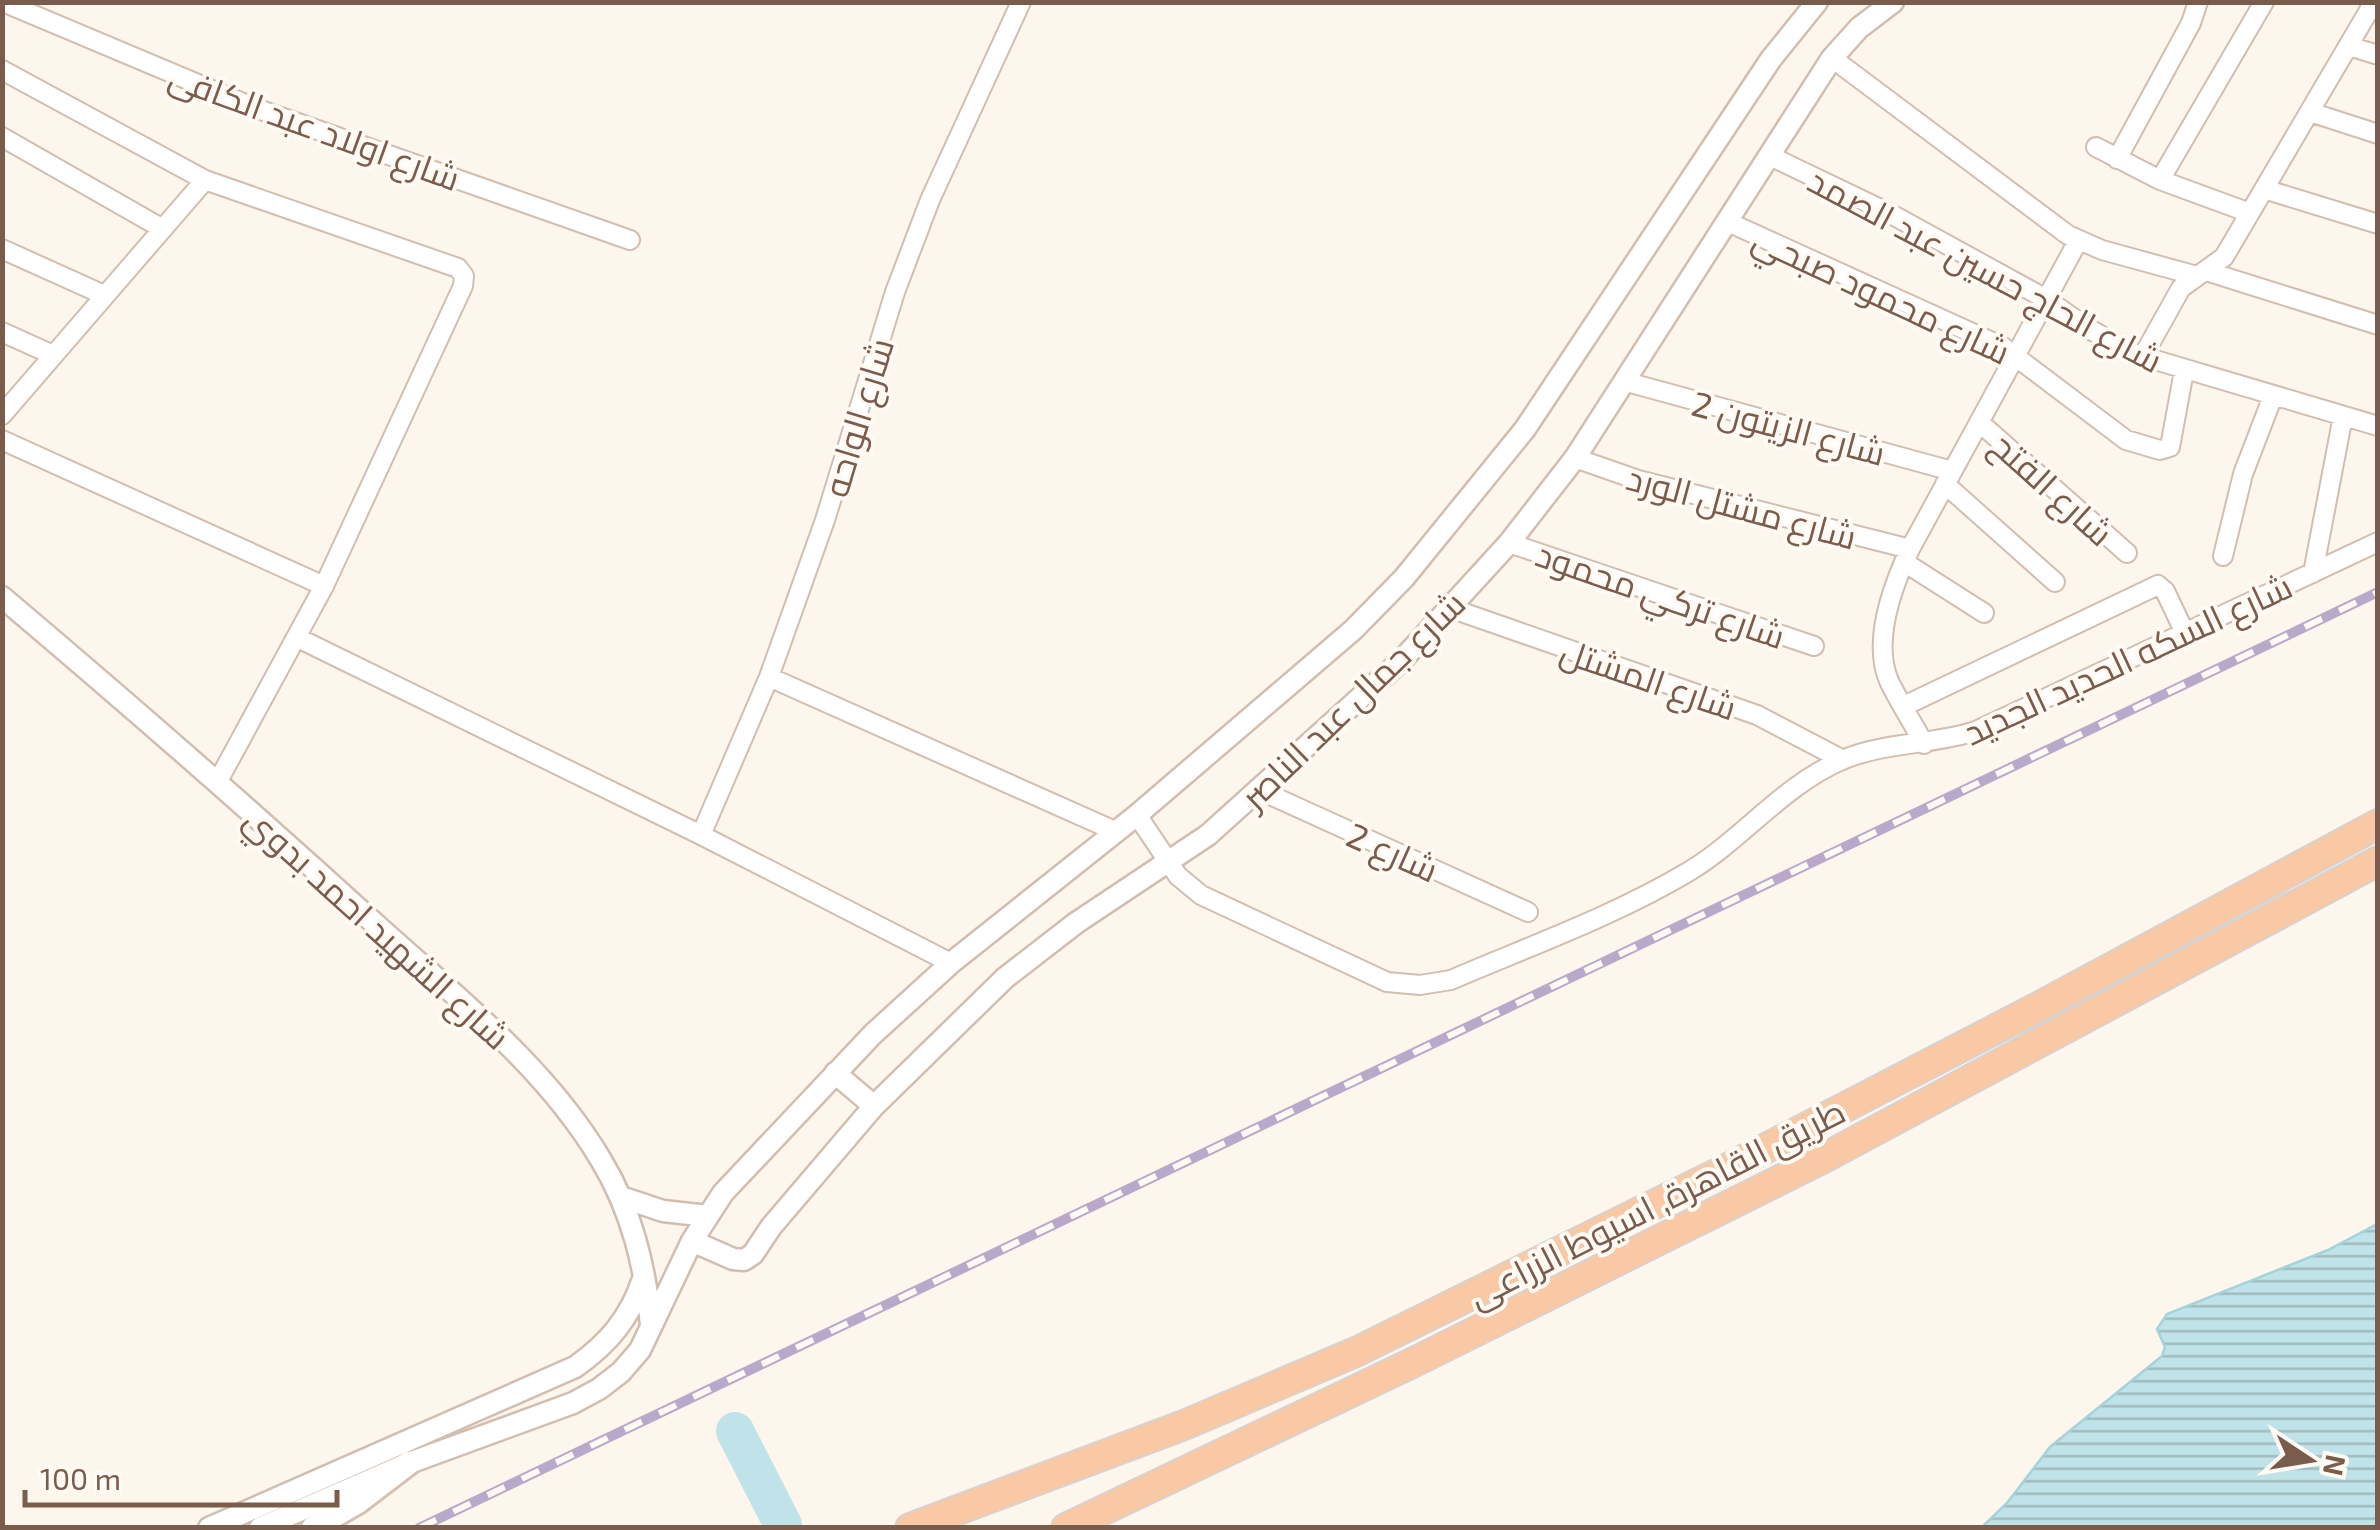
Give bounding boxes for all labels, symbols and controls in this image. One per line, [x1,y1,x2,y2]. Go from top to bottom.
street label: شارع اولاد عبد الكافى [162,54,466,202]
street label: شارع الحاج حسين عبد الصمد [1800,158,2170,384]
street label: شارع محمود صبحي [1743,216,2017,379]
street label: شارع الواحه [813,332,905,503]
street label: شارع الزيتون 2 [1687,381,1890,477]
street label: شارع الفتح [1981,422,2123,557]
street label: شارع مشتل الورد [1621,455,1861,561]
street label: شارع تركي محمود [1528,532,1791,664]
street label: شارع السكه الحديد الجديد [1956,563,2300,756]
street label: شارع جمال عبد الناصر [1230,581,1476,821]
street label: شارع المشتل [1554,628,1742,731]
street label: شارع الشهيد احمد بدوي [231,797,519,1063]
street label: شارع 2 [1339,812,1445,893]
street label: طريق القاهرة, اسيوط الزراعى [1461,1089,1853,1318]
north arrow [2260,1410,2360,1510]
scale bar [25,1445,338,1507]
text: N [2317,1452,2354,1479]
text: 100 m [40,1460,121,1496]

